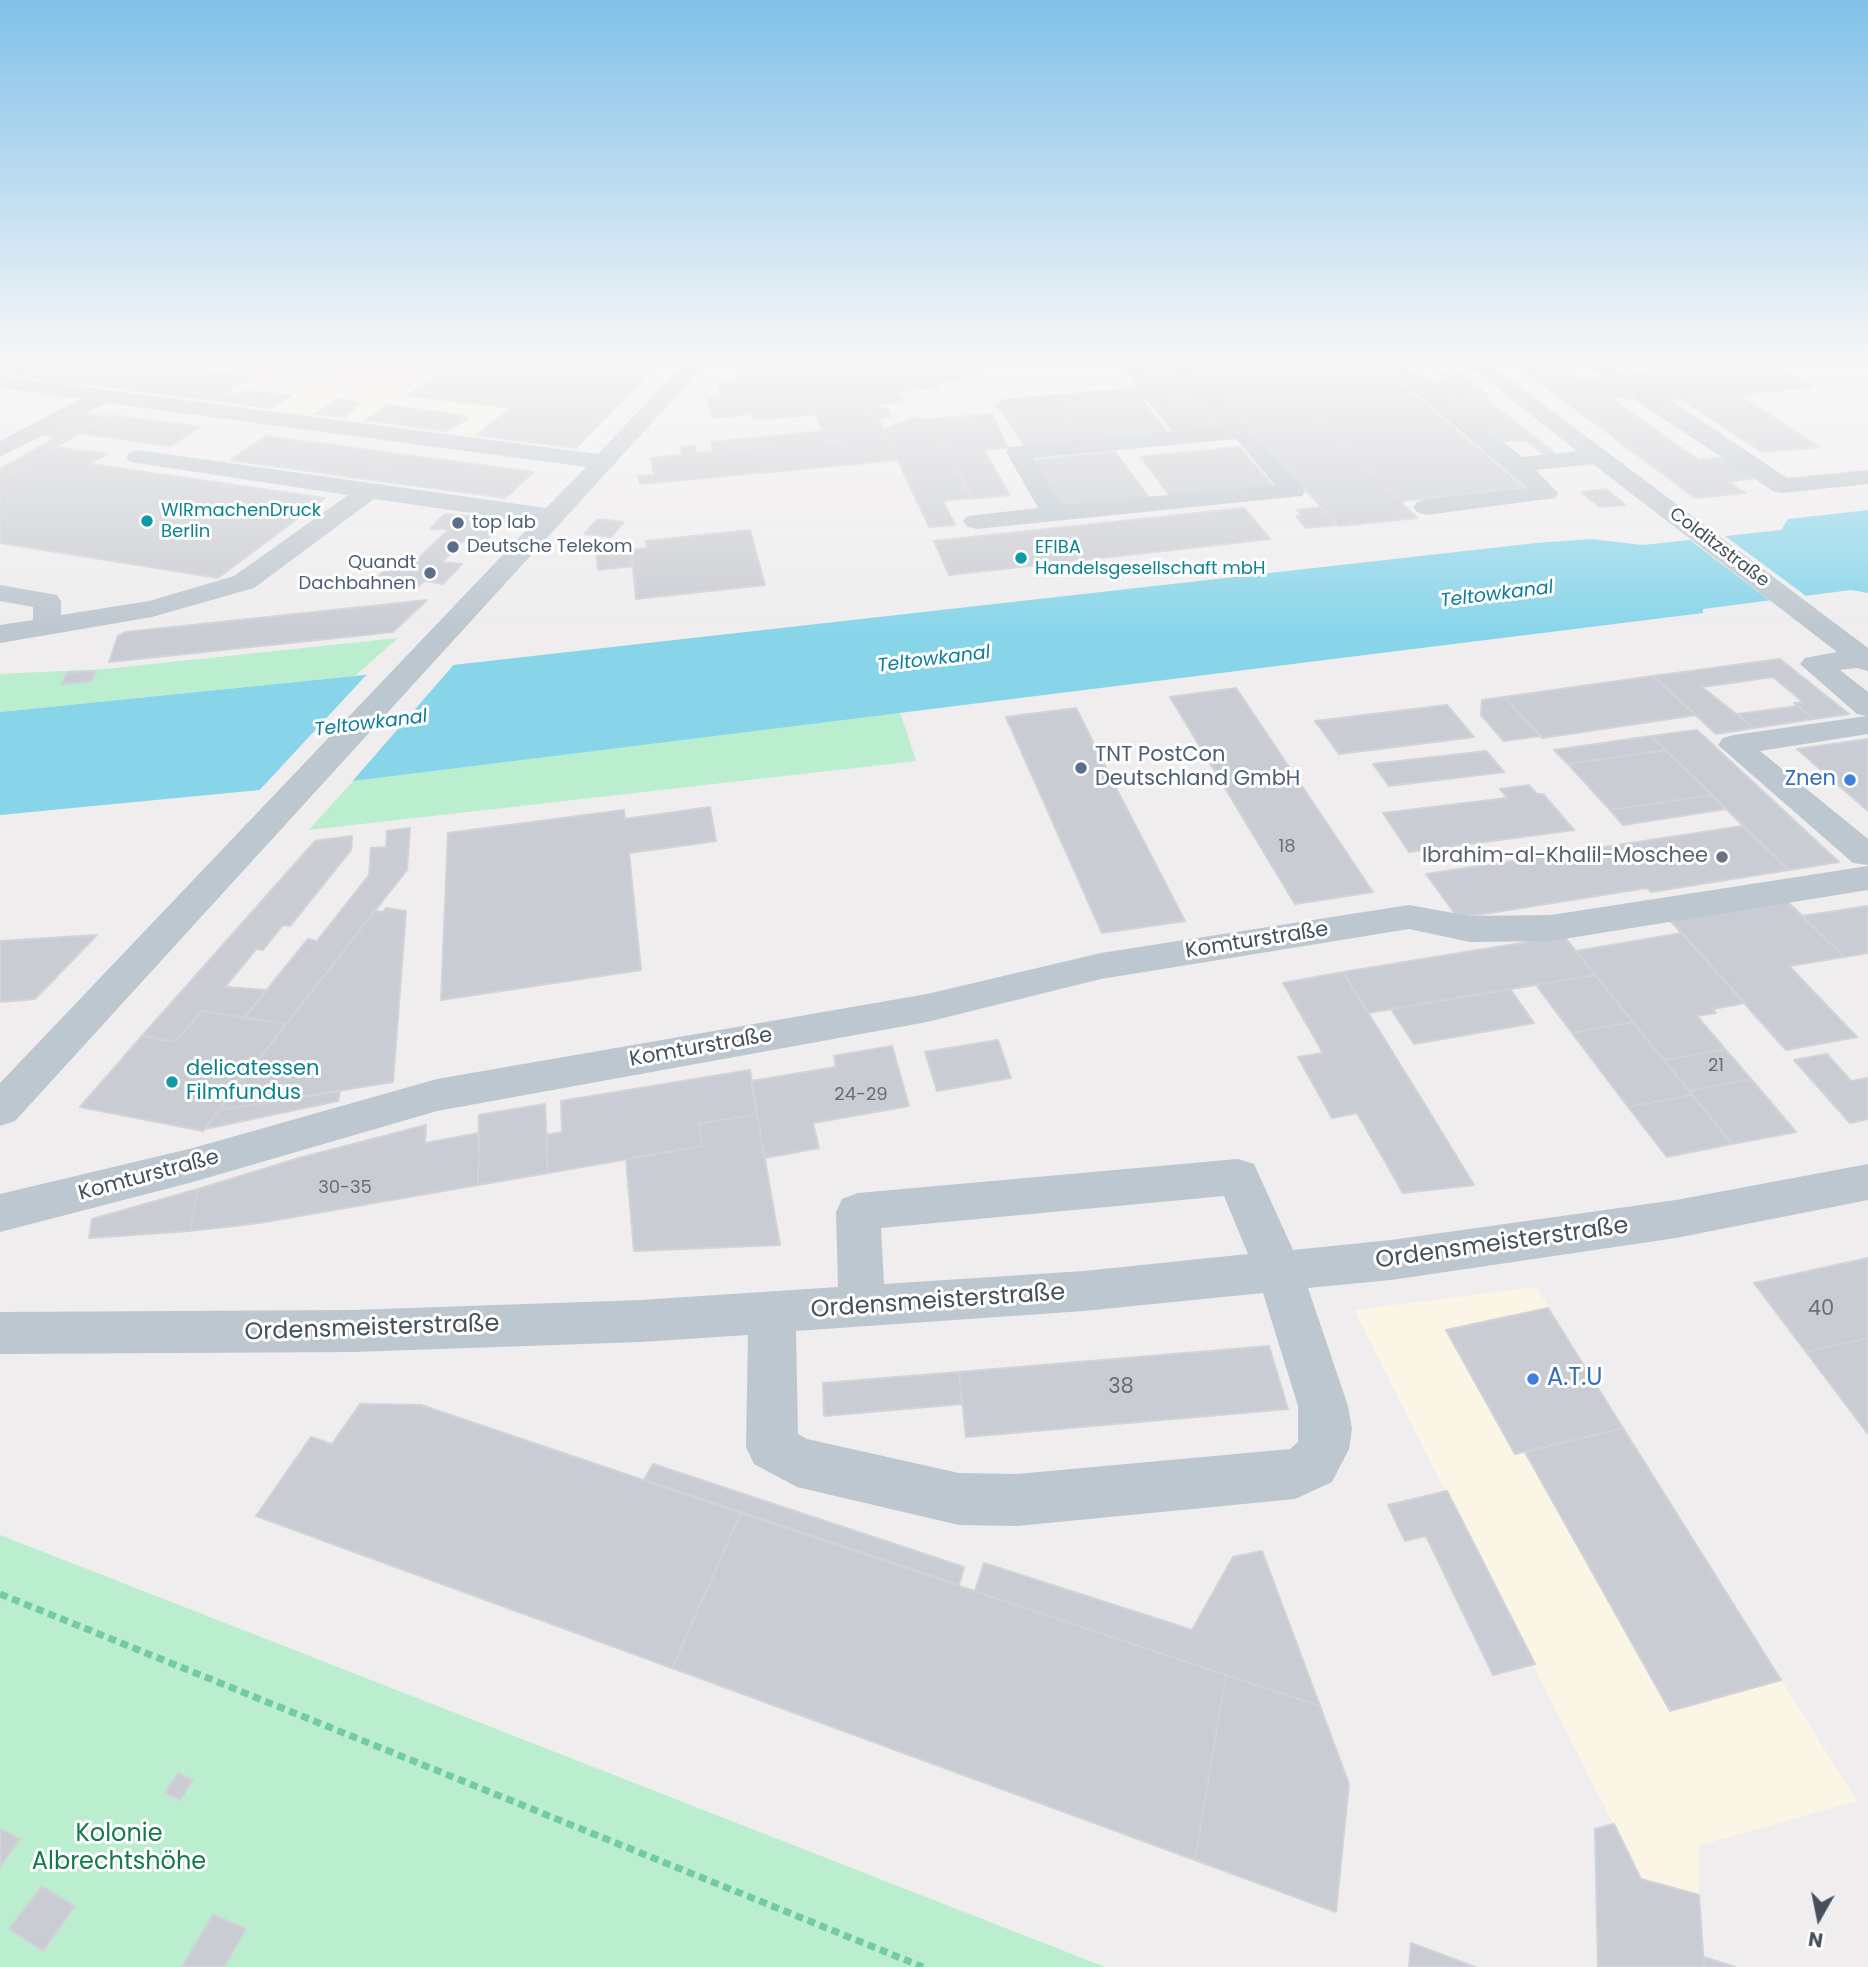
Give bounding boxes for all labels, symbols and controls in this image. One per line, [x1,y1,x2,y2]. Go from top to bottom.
place label: WIRmachenDruck Berlin [161,500,321,542]
street label: Colditzstraße [1665,503,1773,593]
place label: top lab [472,512,536,534]
marker: WIRmachenDruck Berlin [139,513,155,529]
marker: top lab [450,515,466,531]
place label: Deutsche Telekom [467,536,633,558]
place label: EFIBA Handelsgesellschaft mbH [1035,537,1265,580]
marker: Deutsche Telekom [445,539,461,555]
marker: EFIBA Handelsgesellschaft mbH [1013,550,1029,566]
place label: Quandt Dachbahnen [299,552,416,594]
marker: Quandt Dachbahnen [422,565,438,581]
water label: Teltowkanal [1439,577,1555,613]
water label: Teltowkanal [876,642,992,678]
water label: Teltowkanal [313,706,429,742]
place label: TNT PostCon Deutschland GmbH [1095,743,1300,793]
marker: TNT PostCon Deutschland GmbH [1073,760,1089,776]
place label: Znen [1785,767,1836,793]
marker: Znen [1842,772,1858,788]
house number: 18 [1278,836,1296,858]
place label: Ibrahim-al-Khalil-Moschee [1422,844,1708,870]
marker: Ibrahim-al-Khalil-Moschee [1714,849,1730,865]
street label: Komturstraße [1184,917,1330,965]
street label: Komturstraße [628,1023,774,1073]
house number: 21 [1708,1055,1724,1077]
place label: delicatessen Filmfundus [186,1057,320,1107]
marker: delicatessen Filmfundus [164,1074,180,1090]
house number: 24-29 [834,1084,888,1106]
street label: Komturstraße [76,1145,222,1207]
house number: 30-35 [318,1177,372,1199]
street label: Ordensmeisterstraße [1374,1212,1630,1276]
street label: Ordensmeisterstraße [810,1279,1066,1325]
house number: 40 [1808,1297,1834,1323]
street label: Ordensmeisterstraße [244,1310,500,1348]
place label: A.T.U [1547,1365,1602,1393]
marker: A.T.U [1525,1371,1541,1387]
house number: 38 [1108,1375,1134,1401]
park label: Kolonie Albrechtshöhe [32,1821,206,1877]
north arrow [1784,1883,1854,1953]
text: N [1806,1925,1825,1954]

